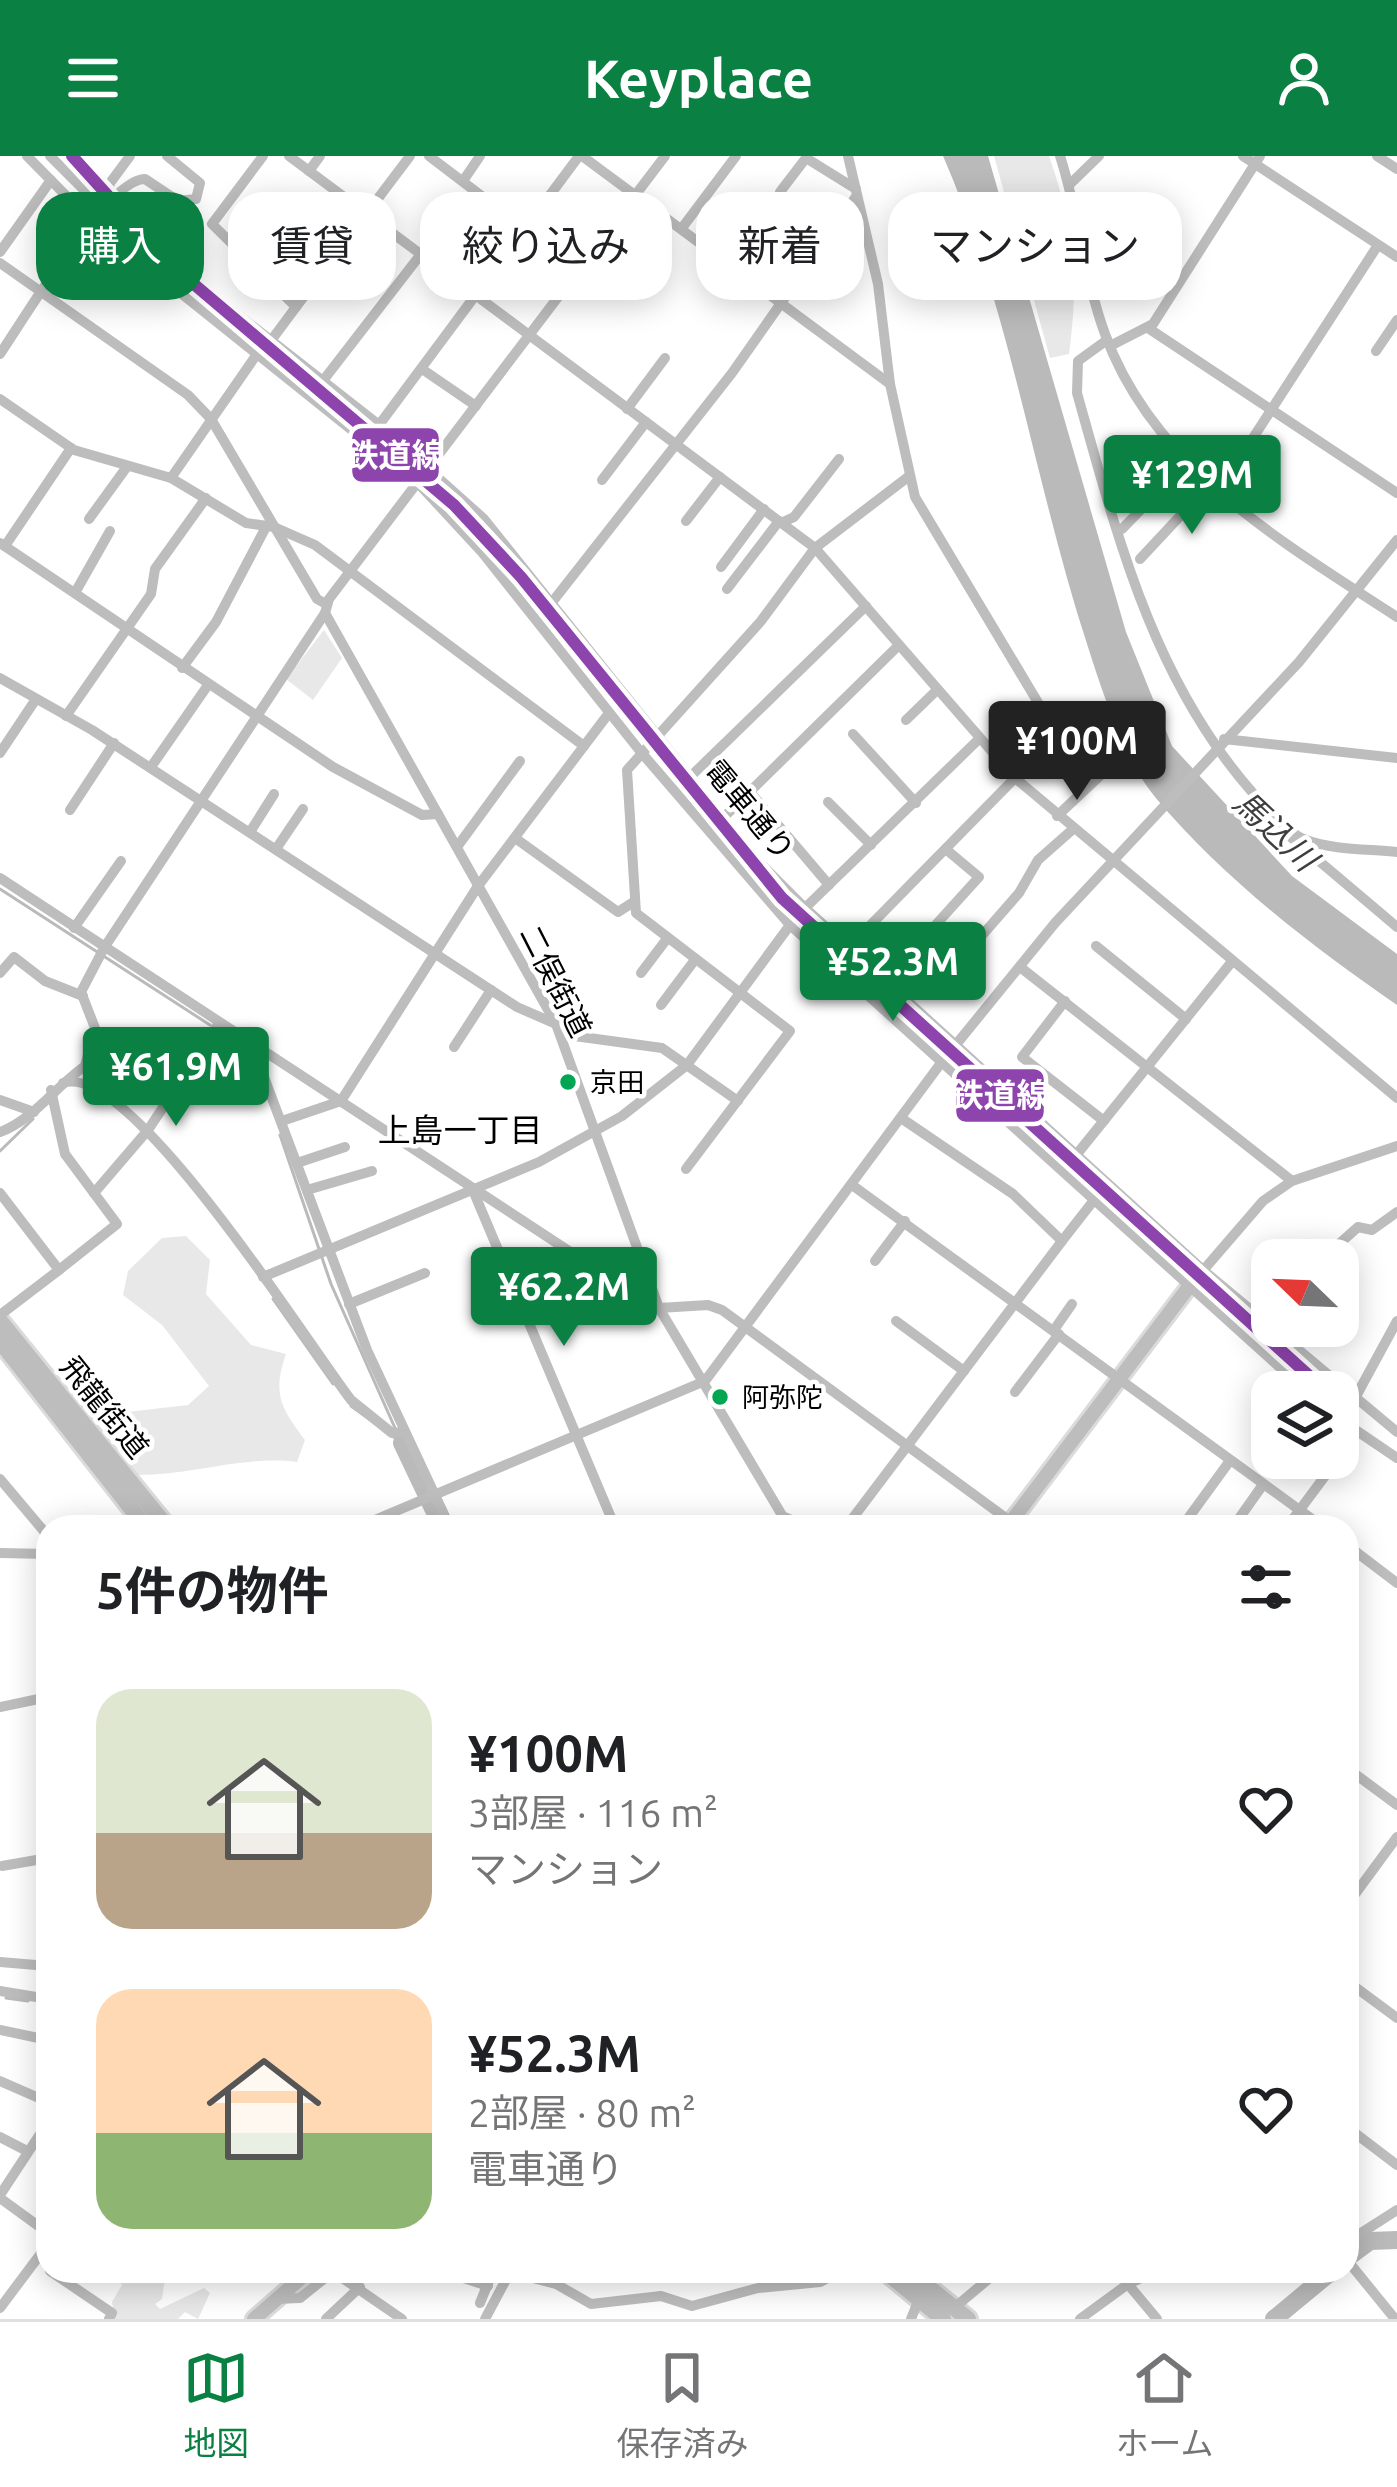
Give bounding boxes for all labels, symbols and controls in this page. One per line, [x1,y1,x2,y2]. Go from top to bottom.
icon: menu [60,45,126,111]
icon: person [1271,45,1337,111]
text: Keyplace [584,48,813,108]
chip: 購入 [36,192,204,300]
chip: 賃貸 [228,192,396,300]
chip: 絞り込み [420,192,672,300]
chip: 新着 [696,192,864,300]
chip: マンション [888,192,1182,300]
line badge: 鉄道線 [350,426,441,484]
pin: ¥129M [1108,435,1276,537]
text: 鉄道線 [346,436,445,473]
text: ¥129M [1131,452,1253,495]
pin: ¥100M [993,701,1161,803]
text: ¥100M [1016,718,1138,761]
street label: 電車通り [698,753,802,867]
water label: 馬込川 [1227,783,1327,879]
street label: 二俣街道 [514,920,598,1042]
pin: ¥52.3M [795,922,991,1024]
text: ¥52.3M [827,939,959,982]
pin: ¥61.9M [78,1027,274,1129]
text: ¥61.9M [110,1044,242,1087]
place label: 京田 [590,1067,644,1097]
line badge: 鉄道線 [954,1067,1046,1124]
marker: 京田 [557,1071,579,1093]
text: 鉄道線 [951,1076,1050,1113]
district label: 上島一丁目 [378,1111,543,1148]
north arrow [1251,1239,1359,1347]
map controls [1251,1239,1359,1479]
pin: ¥62.2M [466,1247,662,1349]
text: ¥62.2M [498,1264,630,1307]
street label: 飛龍街道 [54,1350,156,1464]
button: layers [1251,1371,1359,1479]
place label: 阿弥陀 [742,1382,823,1412]
marker: 阿弥陀 [709,1386,731,1408]
icon: filters [1233,1554,1299,1620]
text: 5件の物件 [96,1561,329,1619]
text: ¥100M [468,1724,628,1782]
icon: home [192,1737,336,1881]
icon: heart [1233,1776,1299,1842]
text: 3部屋 · 116 m² [468,1791,718,1834]
text: マンション [468,1847,663,1890]
text: ¥52.3M [468,2024,641,2082]
icon: home [192,2037,336,2181]
icon: heart [1233,2076,1299,2142]
text: 2部屋 · 80 m² [468,2091,696,2134]
text: 電車通り [468,2147,624,2190]
tab: 地図 [183,2345,249,2465]
tab: 保存済み [616,2345,748,2465]
tab: ホーム [1115,2345,1213,2465]

